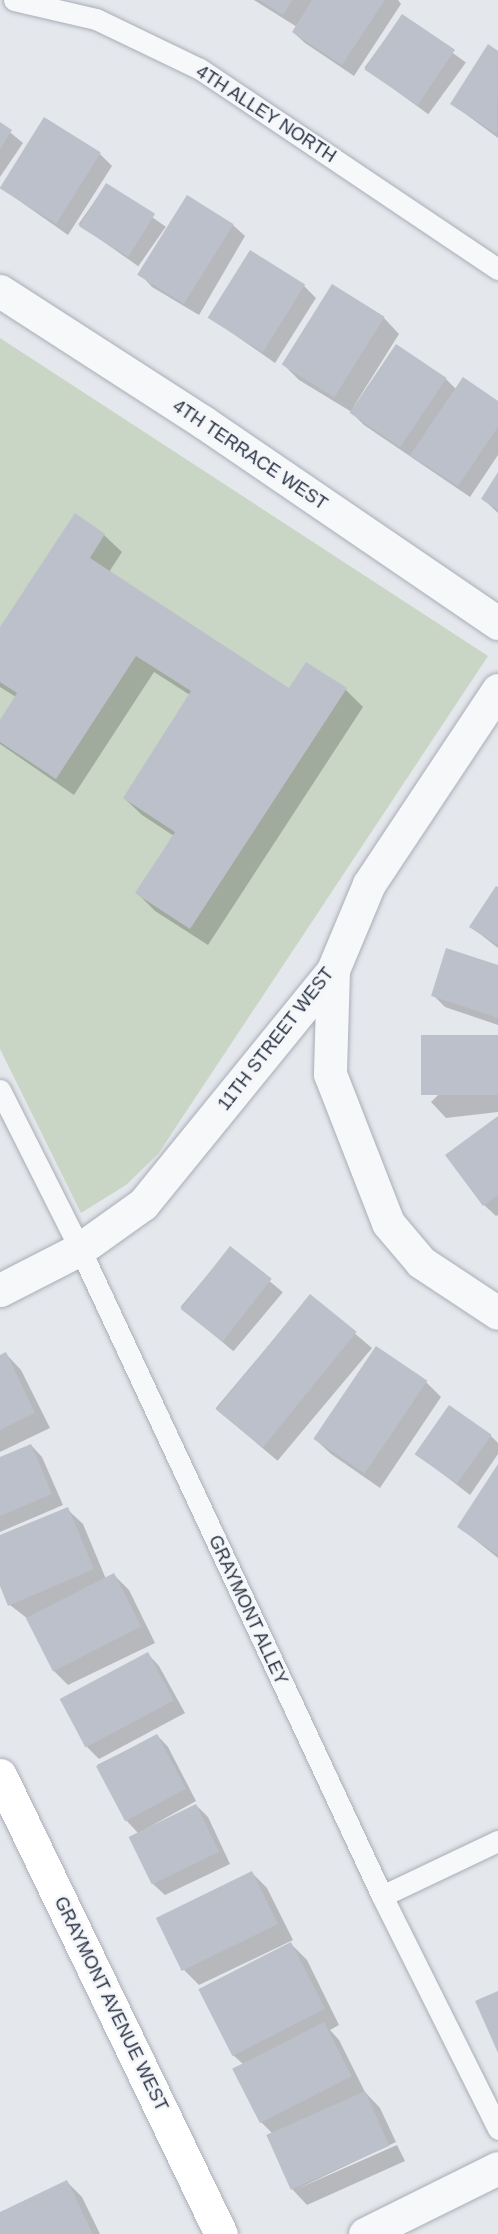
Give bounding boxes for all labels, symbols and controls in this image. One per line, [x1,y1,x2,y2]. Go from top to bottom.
street label: 4TH ALLEY NORTH [191,60,341,168]
street label: 4TH TERRACE WEST [169,395,331,515]
street label: 11TH STREET WEST [213,963,339,1115]
street label: GRAYMONT ALLEY [204,1531,292,1689]
street label: GRAYMONT AVENUE WEST [49,1893,173,2115]

